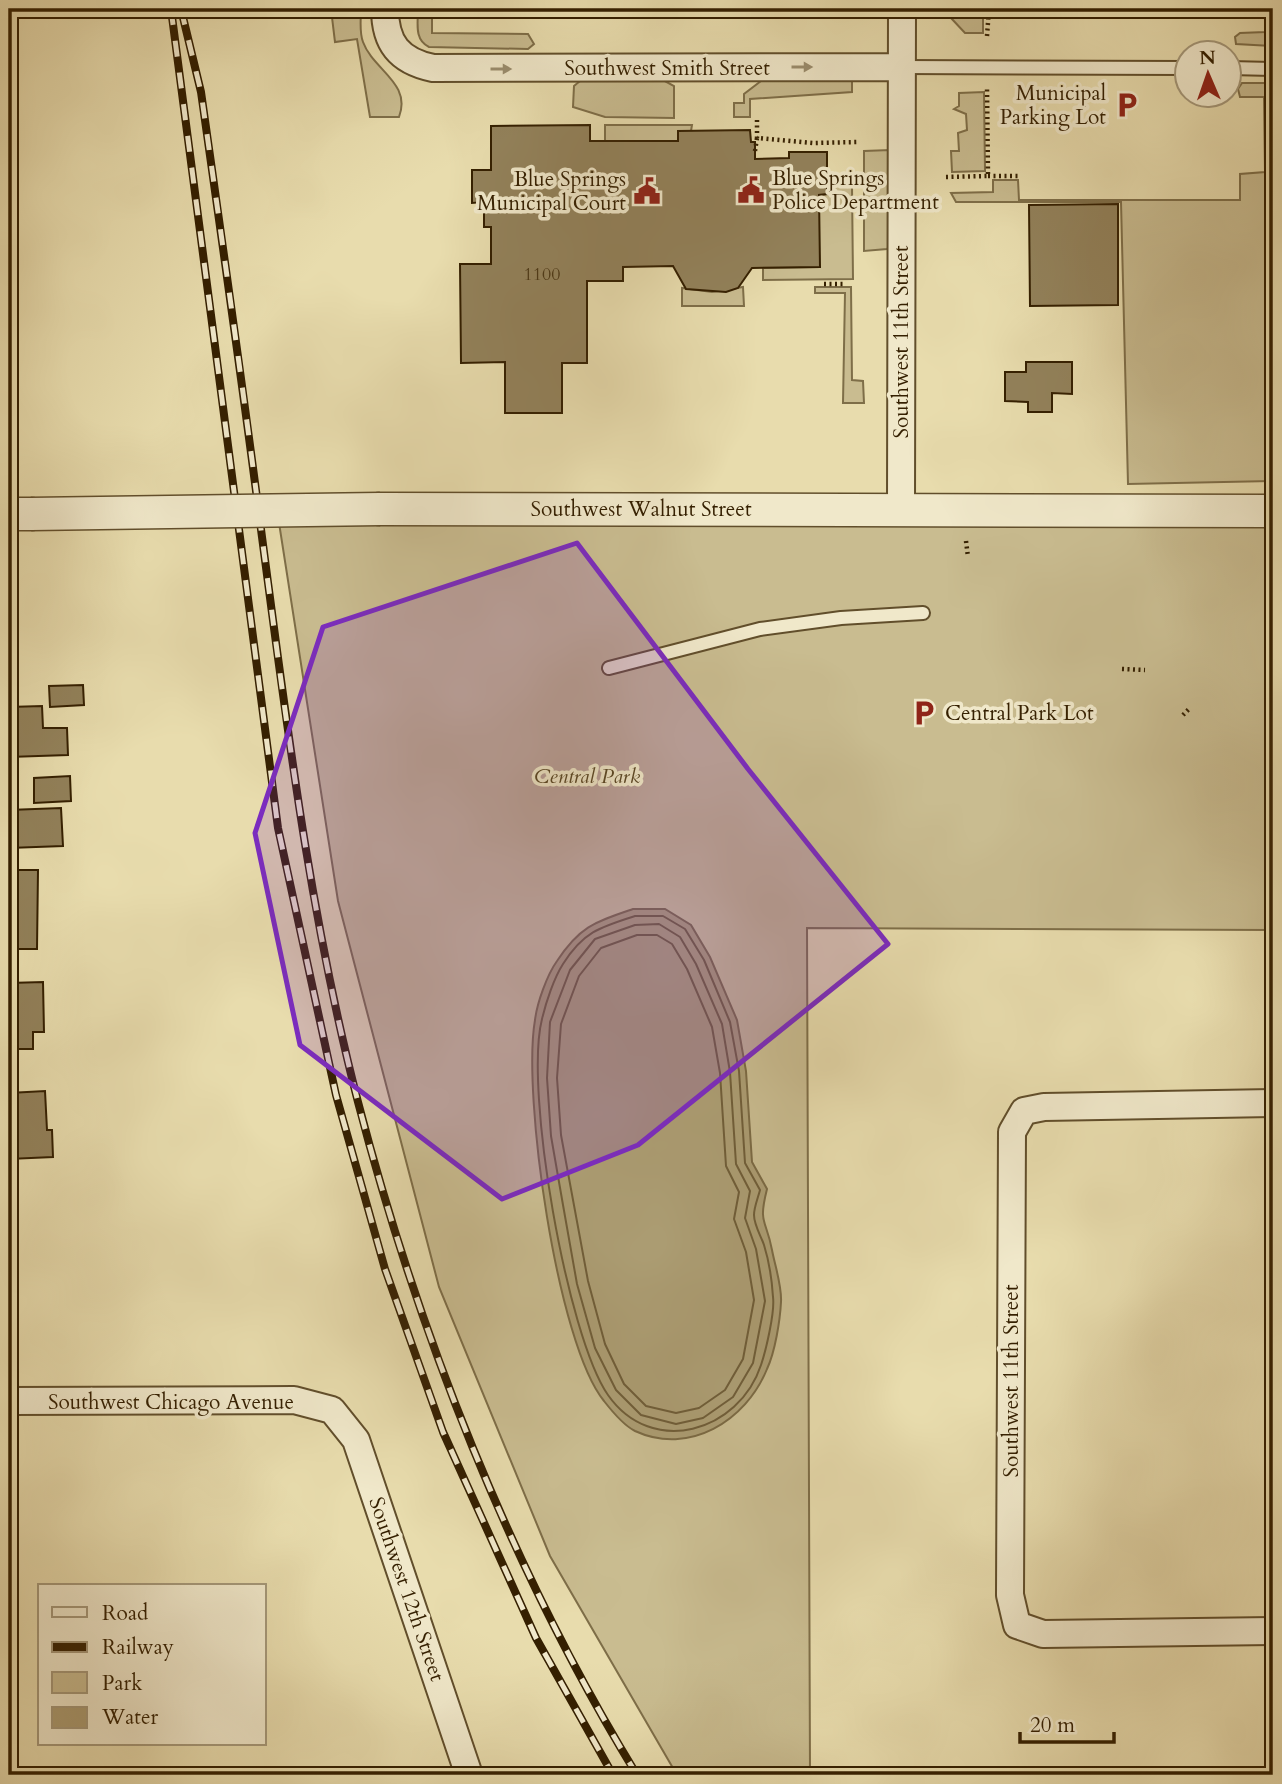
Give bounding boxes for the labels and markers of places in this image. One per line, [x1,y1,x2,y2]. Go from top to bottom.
place label: Municipal Parking Lot [1000,79,1106,132]
parking icon: Municipal Parking Lot [1112,90,1142,120]
place label: Blue Springs Police Department [772,164,939,217]
place label: Blue Springs Municipal Court [477,165,626,218]
public building icon: Blue Springs Police Department [736,175,766,205]
public building icon: Blue Springs Municipal Court [632,176,662,206]
parking icon: Central Park Lot [909,698,939,728]
place label: Central Park Lot [945,699,1094,728]

